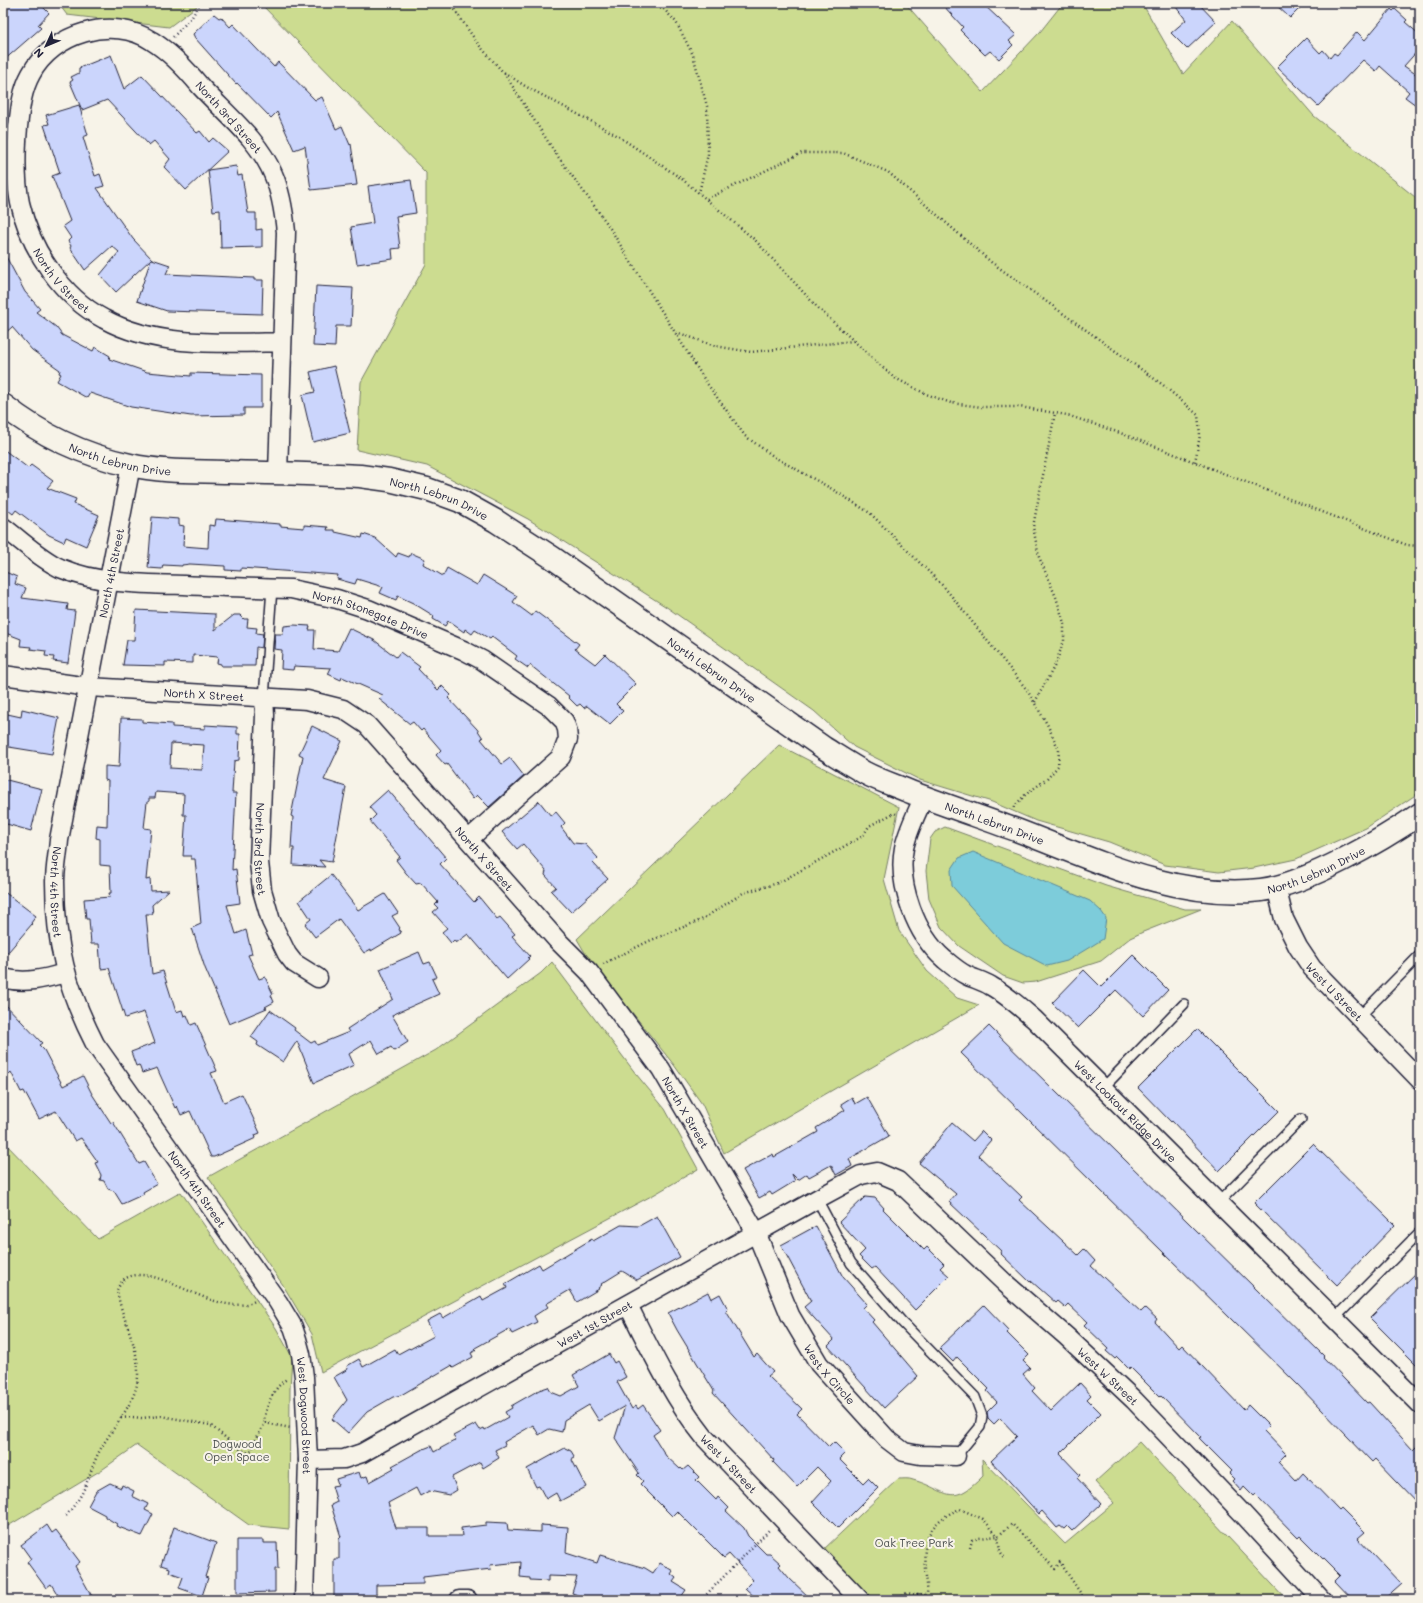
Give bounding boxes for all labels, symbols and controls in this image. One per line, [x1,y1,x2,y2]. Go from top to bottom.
north arrow [26,26,66,66]
text: N [30,45,47,62]
street label: North 3rd Street [193,78,266,156]
street label: North V Street [30,245,93,316]
street label: North Lebrun Drive [67,439,172,478]
street label: North Lebrun Drive [388,473,492,523]
street label: North 4th Street [95,527,127,619]
street label: North Stonegate Drive [311,586,431,642]
street label: North Lebrun Drive [665,633,759,706]
street label: North X Street [163,684,245,704]
street label: North Lebrun Drive [943,798,1047,848]
street label: North 3rd Street [251,802,271,897]
street label: North X Street [452,823,517,894]
street label: North Lebrun Drive [1266,842,1367,896]
street label: North 4th Street [47,846,66,939]
street label: West U Street [1303,959,1366,1024]
street label: West Lookout Ridge Drive [1071,1056,1181,1165]
street label: North X Street [659,1073,713,1151]
street label: North 4th Street [165,1147,230,1230]
street label: West 1st Street [554,1296,635,1350]
street label: West X Circle [801,1341,859,1407]
street label: West W Street [1075,1343,1142,1408]
street label: West Dogwood Street [294,1356,316,1475]
street label: West Y Street [698,1431,761,1496]
park label: Dogwood Open Space [204,1436,270,1464]
park label: Oak Tree Park [875,1535,953,1550]

